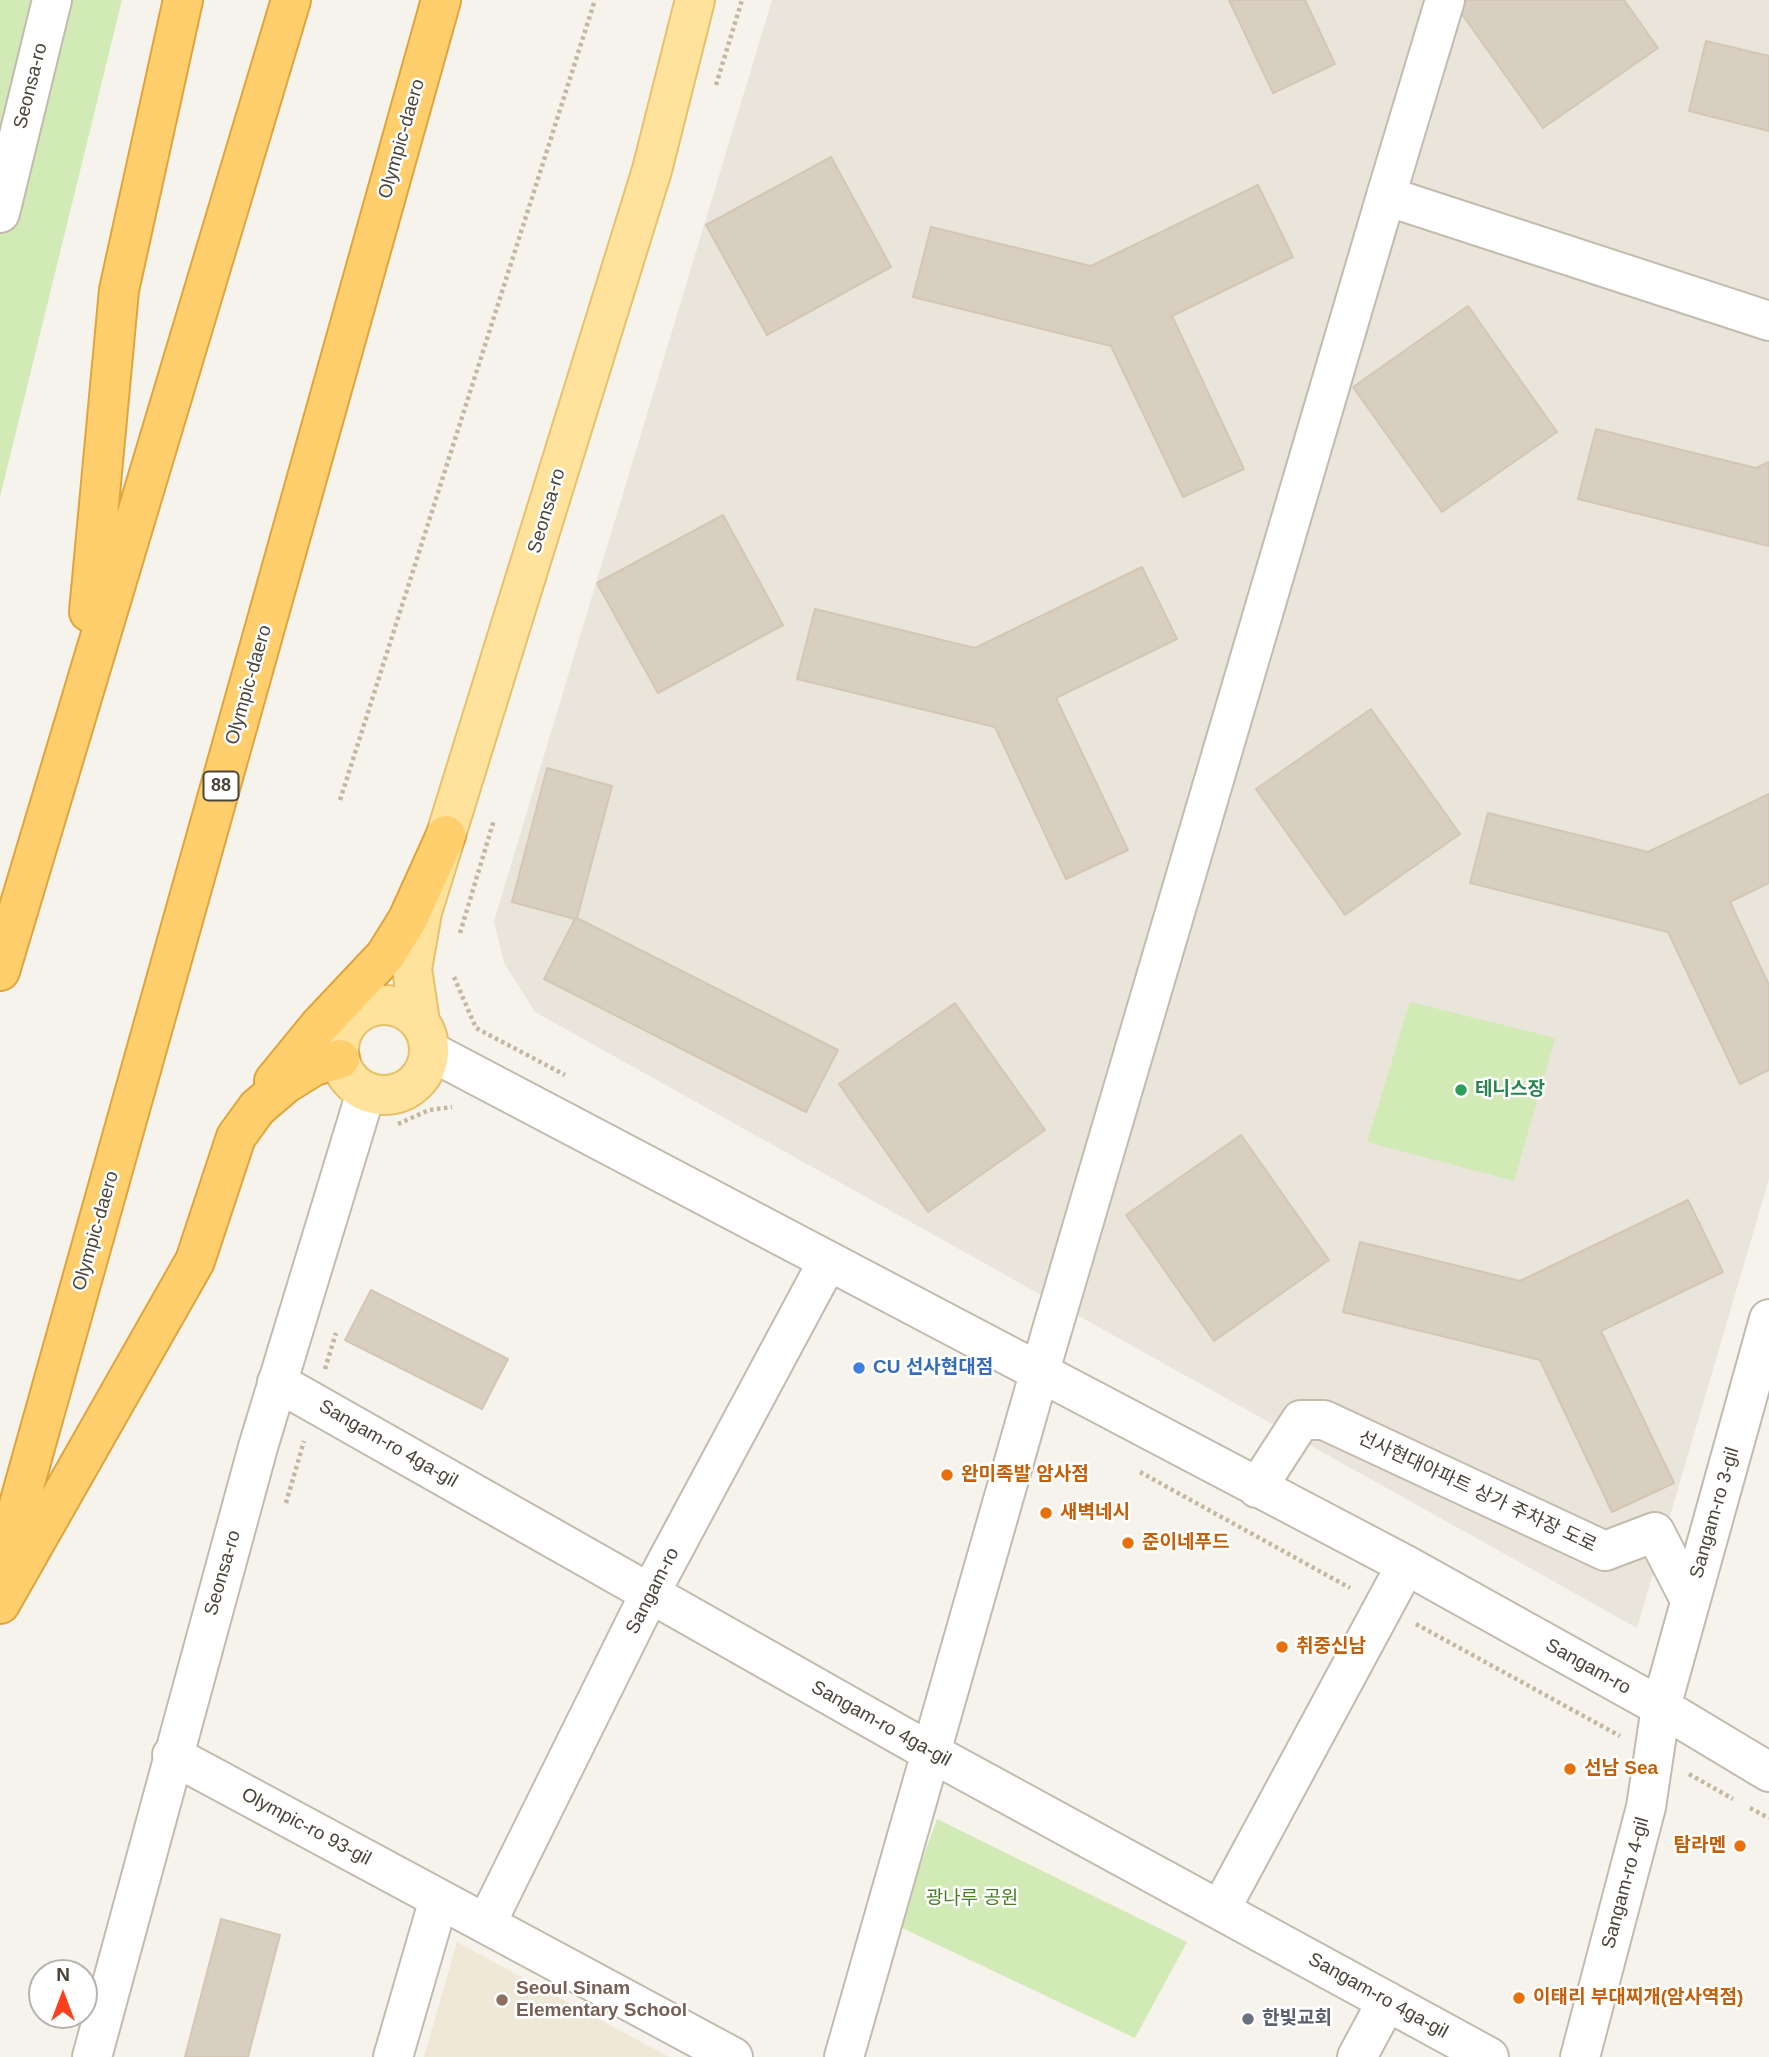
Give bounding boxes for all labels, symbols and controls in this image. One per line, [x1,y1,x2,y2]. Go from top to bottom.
street label: Seonsa-ro [9,41,53,131]
street label: Olympic-daero [374,76,430,202]
street label: Seonsa-ro [523,466,571,556]
street label: Olympic-daero [221,622,277,748]
road number: 88 [204,772,238,800]
place label: 테니스장 [1475,1079,1545,1101]
marker: 테니스장 [1453,1082,1469,1098]
street label: Olympic-daero [68,1168,124,1294]
place label: CU 선사현대점 [873,1357,993,1379]
marker: CU 선사현대점 [851,1360,867,1376]
street label: Sangam-ro 4ga-gil [315,1395,461,1493]
street label: 선사현대아파트 상가 주차장 도로 [1354,1427,1600,1557]
street label: Sangam-ro 3-gil [1685,1445,1745,1581]
place label: 완미족발 암사점 [961,1464,1089,1486]
marker: 완미족발 암사점 [939,1467,955,1483]
place label: 새벽네시 [1060,1502,1130,1524]
marker: 새벽네시 [1038,1505,1054,1521]
street label: Seonsa-ro [200,1528,246,1618]
place label: 준이네푸드 [1142,1532,1229,1554]
marker: 준이네푸드 [1120,1535,1136,1551]
street label: Sangam-ro [622,1544,684,1638]
street label: Sangam-ro [1541,1634,1635,1700]
place label: 취중신남 [1296,1636,1366,1658]
marker: 취중신남 [1274,1639,1290,1655]
street label: Sangam-ro 4ga-gil [807,1676,955,1772]
place label: 선남 Sea [1584,1758,1658,1780]
marker: 선남 Sea [1562,1761,1578,1777]
street label: Olympic-ro 93-gil [237,1783,375,1871]
street label: Sangam-ro 4-gil [1597,1815,1655,1951]
place label: 탐라멘 [1674,1835,1726,1857]
marker: 탐라멘 [1732,1838,1748,1854]
park label: 광나루 공원 [926,1888,1018,1910]
street label: Sangam-ro 4ga-gil [1304,1948,1452,2044]
north arrow [28,1959,98,2029]
text: N [56,1964,70,1985]
place label: Seoul Sinam Elementary School [516,1978,687,2022]
place label: 이태리 부대찌개(암사역점) [1533,1987,1743,2009]
marker: 이태리 부대찌개(암사역점) [1511,1990,1527,2006]
marker: Seoul Sinam Elementary School [494,1992,510,2008]
place label: 한빛교회 [1262,2008,1332,2030]
marker: 한빛교회 [1240,2011,1256,2027]

